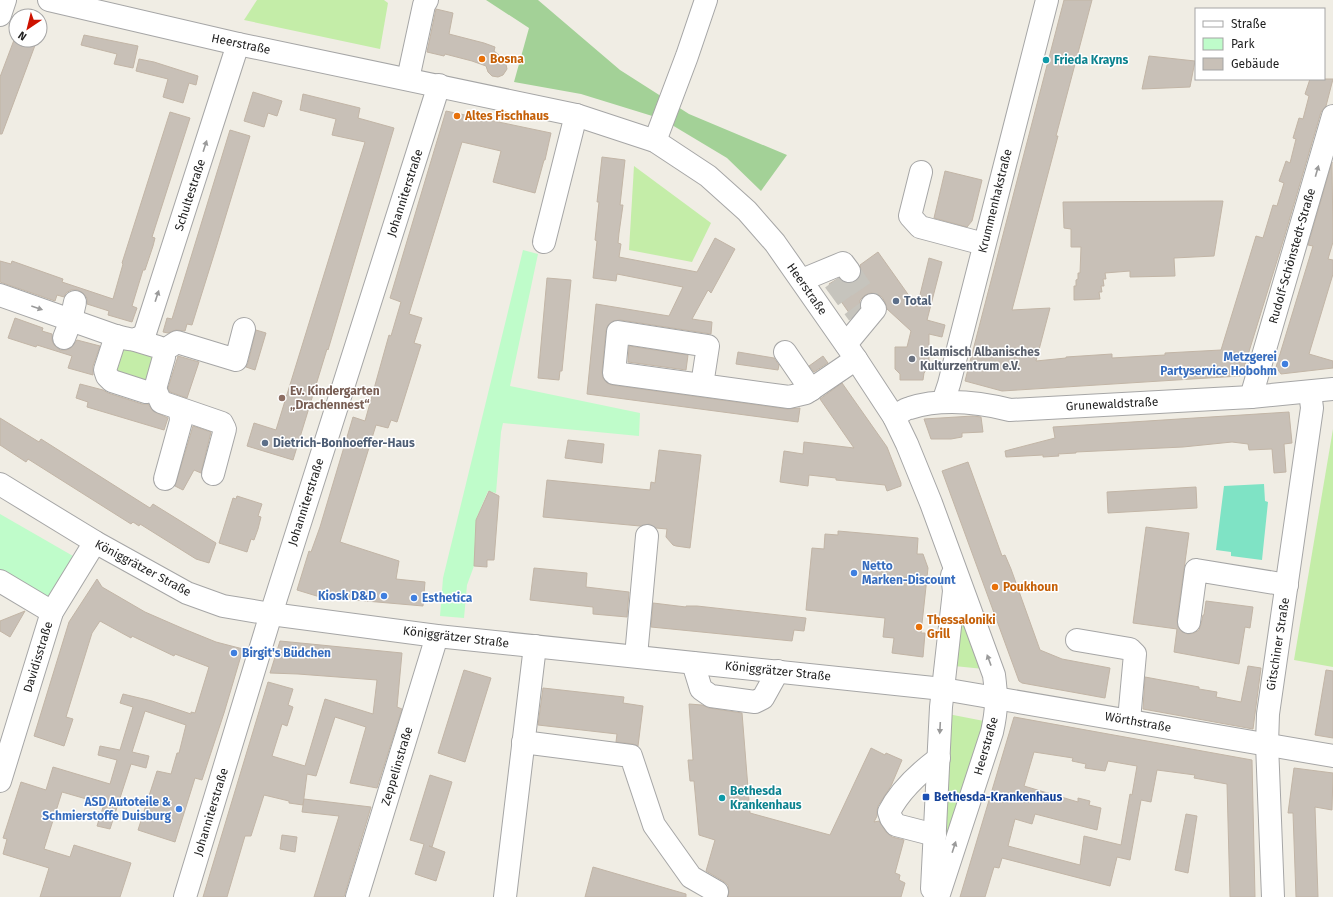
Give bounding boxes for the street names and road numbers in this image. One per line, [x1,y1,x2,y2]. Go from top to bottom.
street label: Heerstraße [210,31,272,57]
street label: Johanniterstraße [384,147,426,239]
street label: Krummenhakstraße [975,147,1015,255]
street label: Schultestraße [172,157,208,233]
street label: Rudolf-Schönstedt-Straße [1266,187,1318,325]
street label: Heerstraße [784,260,830,318]
street label: Grunewaldstraße [1065,395,1159,413]
street label: Johanniterstraße [285,456,327,548]
street label: Königgrätzer Straße [93,537,193,599]
street label: Gitschiner Straße [1264,597,1292,691]
street label: Davidisstraße [21,620,55,694]
street label: Königgrätzer Straße [402,624,510,650]
street label: Königgrätzer Straße [724,658,832,684]
street label: Wörthstraße [1104,709,1172,735]
street label: Heerstraße [971,715,1001,777]
street label: Zeppelinstraße [378,725,416,807]
street label: Johanniterstraße [191,766,231,858]

